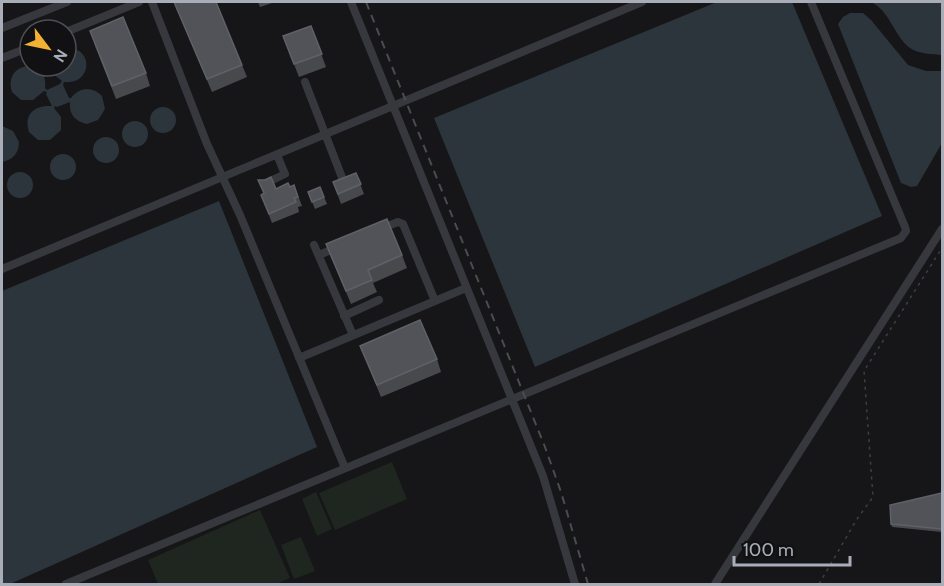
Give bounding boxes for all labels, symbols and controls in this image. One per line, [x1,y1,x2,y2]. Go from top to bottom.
north arrow [18,18,78,78]
text: N [49,46,71,66]
scale bar [734,529,850,567]
text: 100 m [743,539,794,561]

